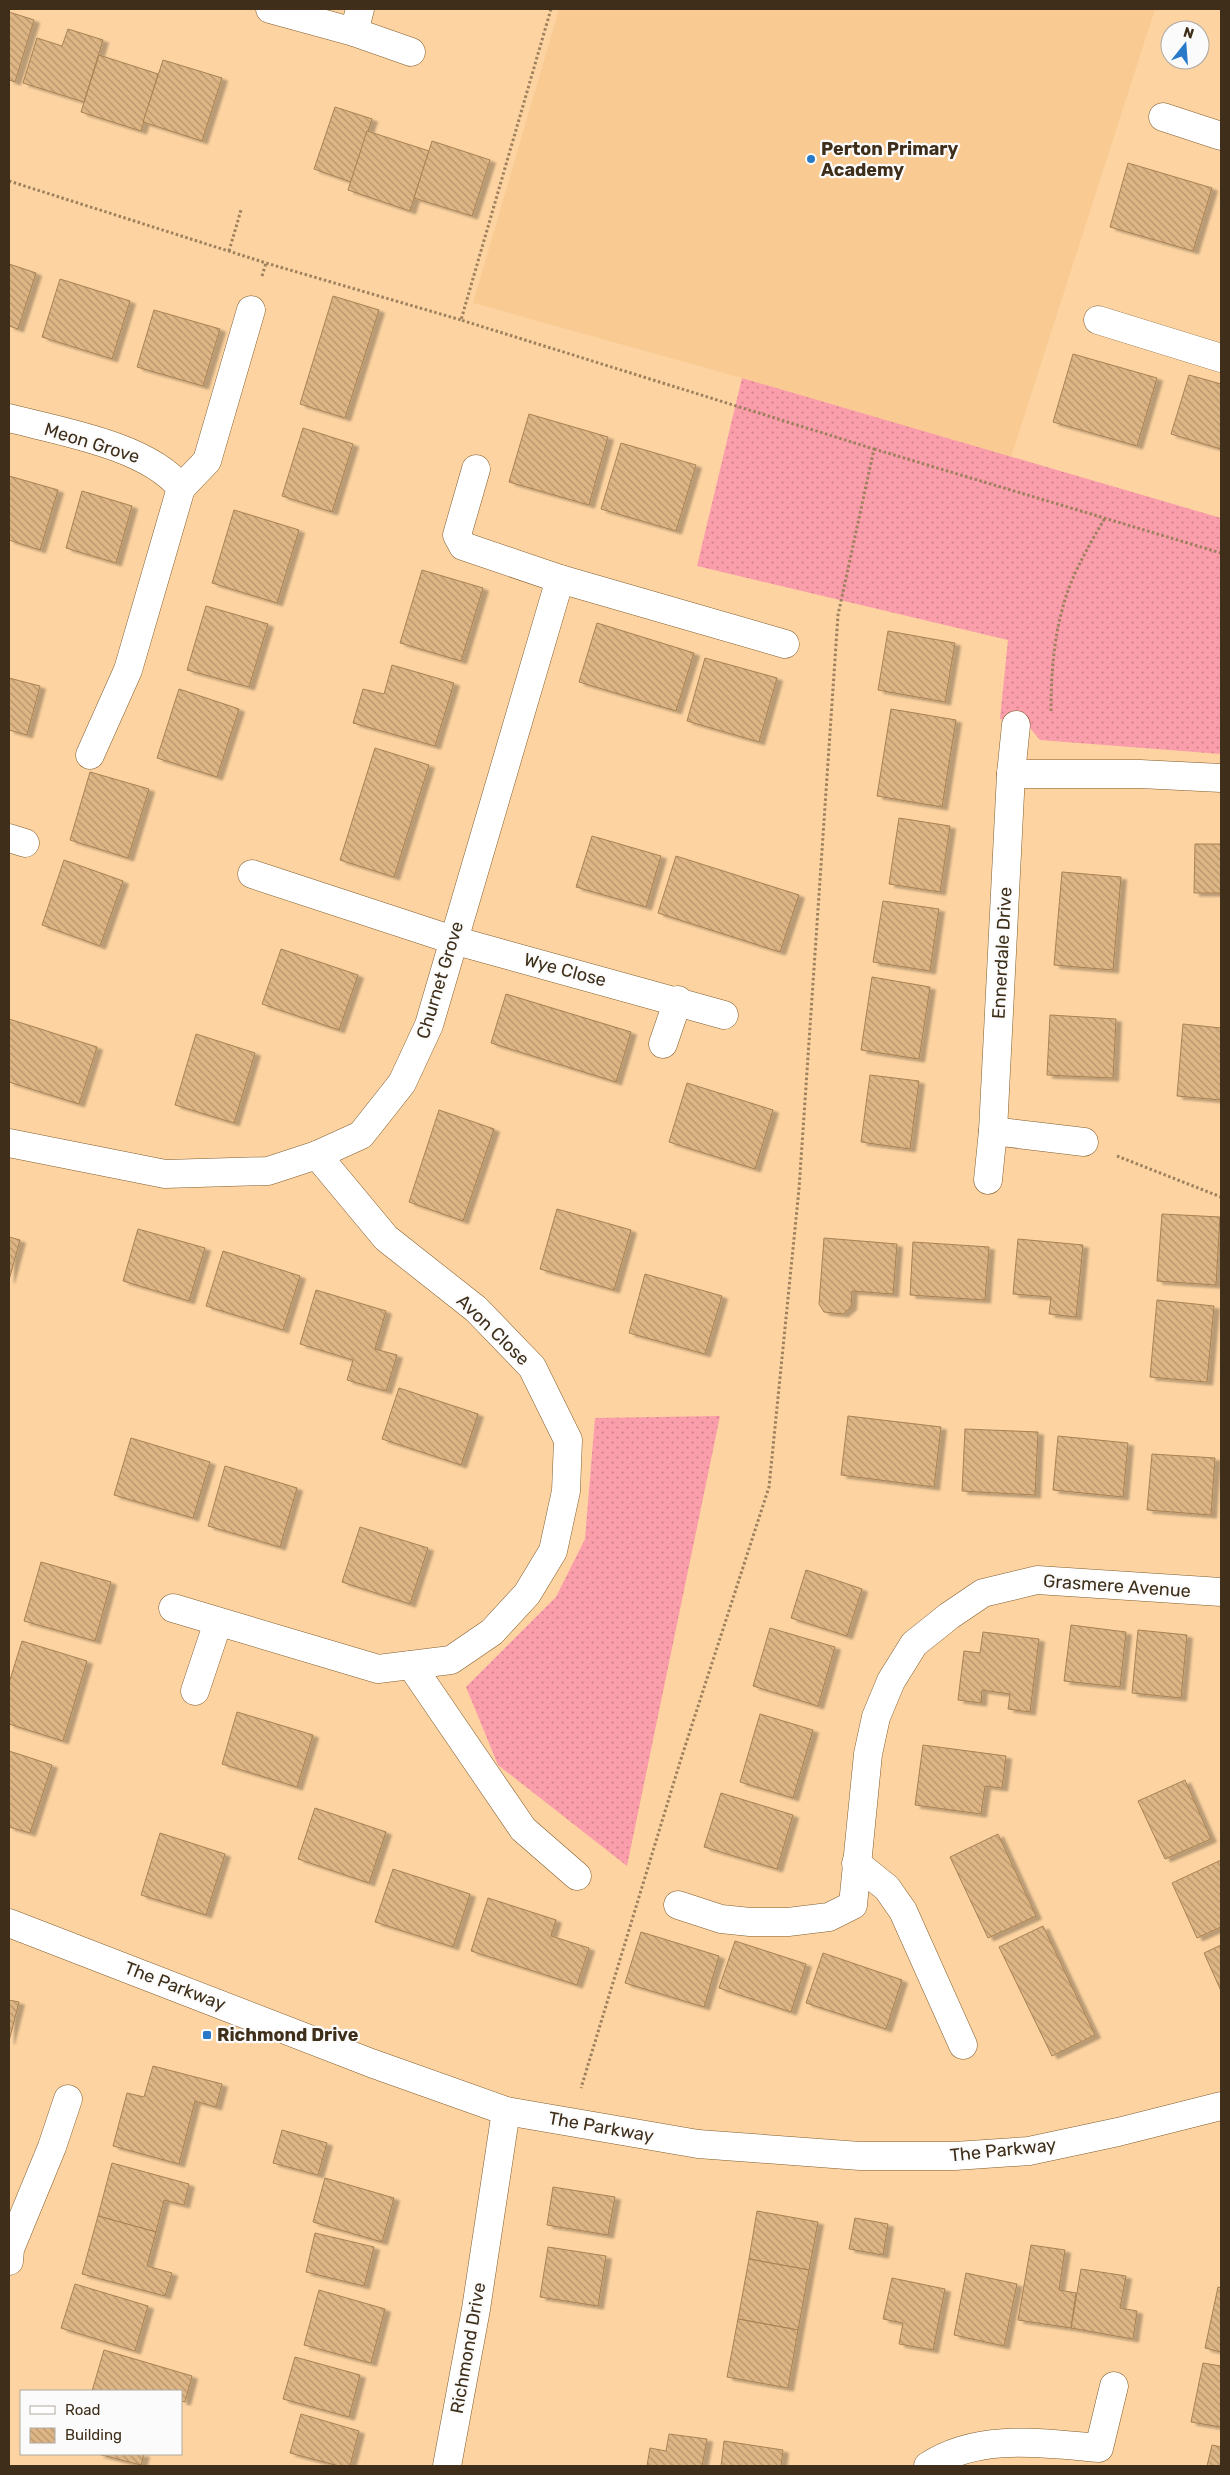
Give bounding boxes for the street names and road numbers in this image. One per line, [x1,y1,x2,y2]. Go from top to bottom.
street label: Meon Grove [42,418,142,468]
street label: Ennerdale Drive [988,886,1016,1020]
street label: Churnet Grove [412,919,468,1041]
street label: Wye Close [521,948,609,992]
street label: Avon Close [452,1290,534,1370]
street label: Grasmere Avenue [1042,1570,1192,1602]
street label: The Parkway [121,1957,229,2015]
street label: The Parkway [547,2107,656,2147]
street label: The Parkway [949,2133,1057,2167]
street label: Richmond Drive [446,2281,490,2415]

